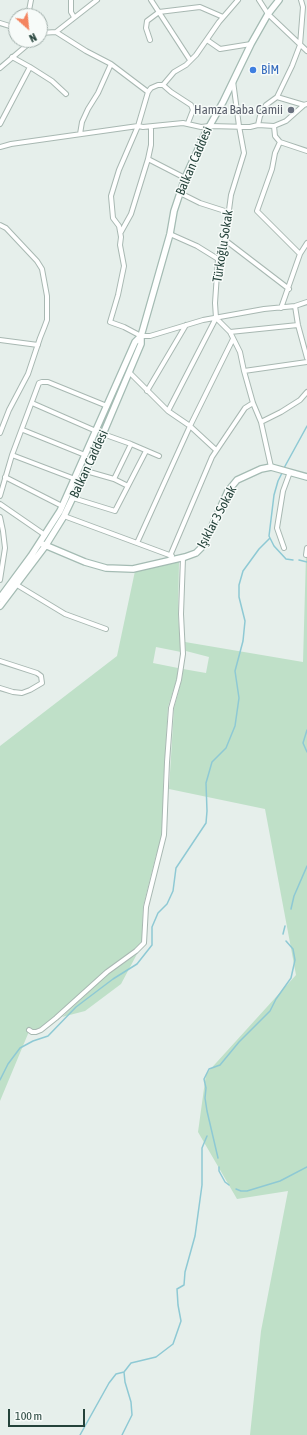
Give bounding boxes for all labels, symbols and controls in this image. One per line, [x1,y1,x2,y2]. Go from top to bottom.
north arrow [8,8,48,48]
text: N [27,31,39,45]
place label: BİM [261,62,279,78]
marker: BİM [248,65,258,75]
place label: Hamza Baba Camii [194,102,283,118]
marker: Hamza Baba Camii [286,105,296,115]
street label: Balkan Caddesi [173,124,215,198]
street label: Türkoğlu Sokak [210,209,236,283]
street label: Balkan Caddesi [66,428,112,500]
street label: Işıklar 3 Sokak [194,483,240,551]
scale bar [10,1401,87,1427]
text: 100 m [15,1409,42,1423]

